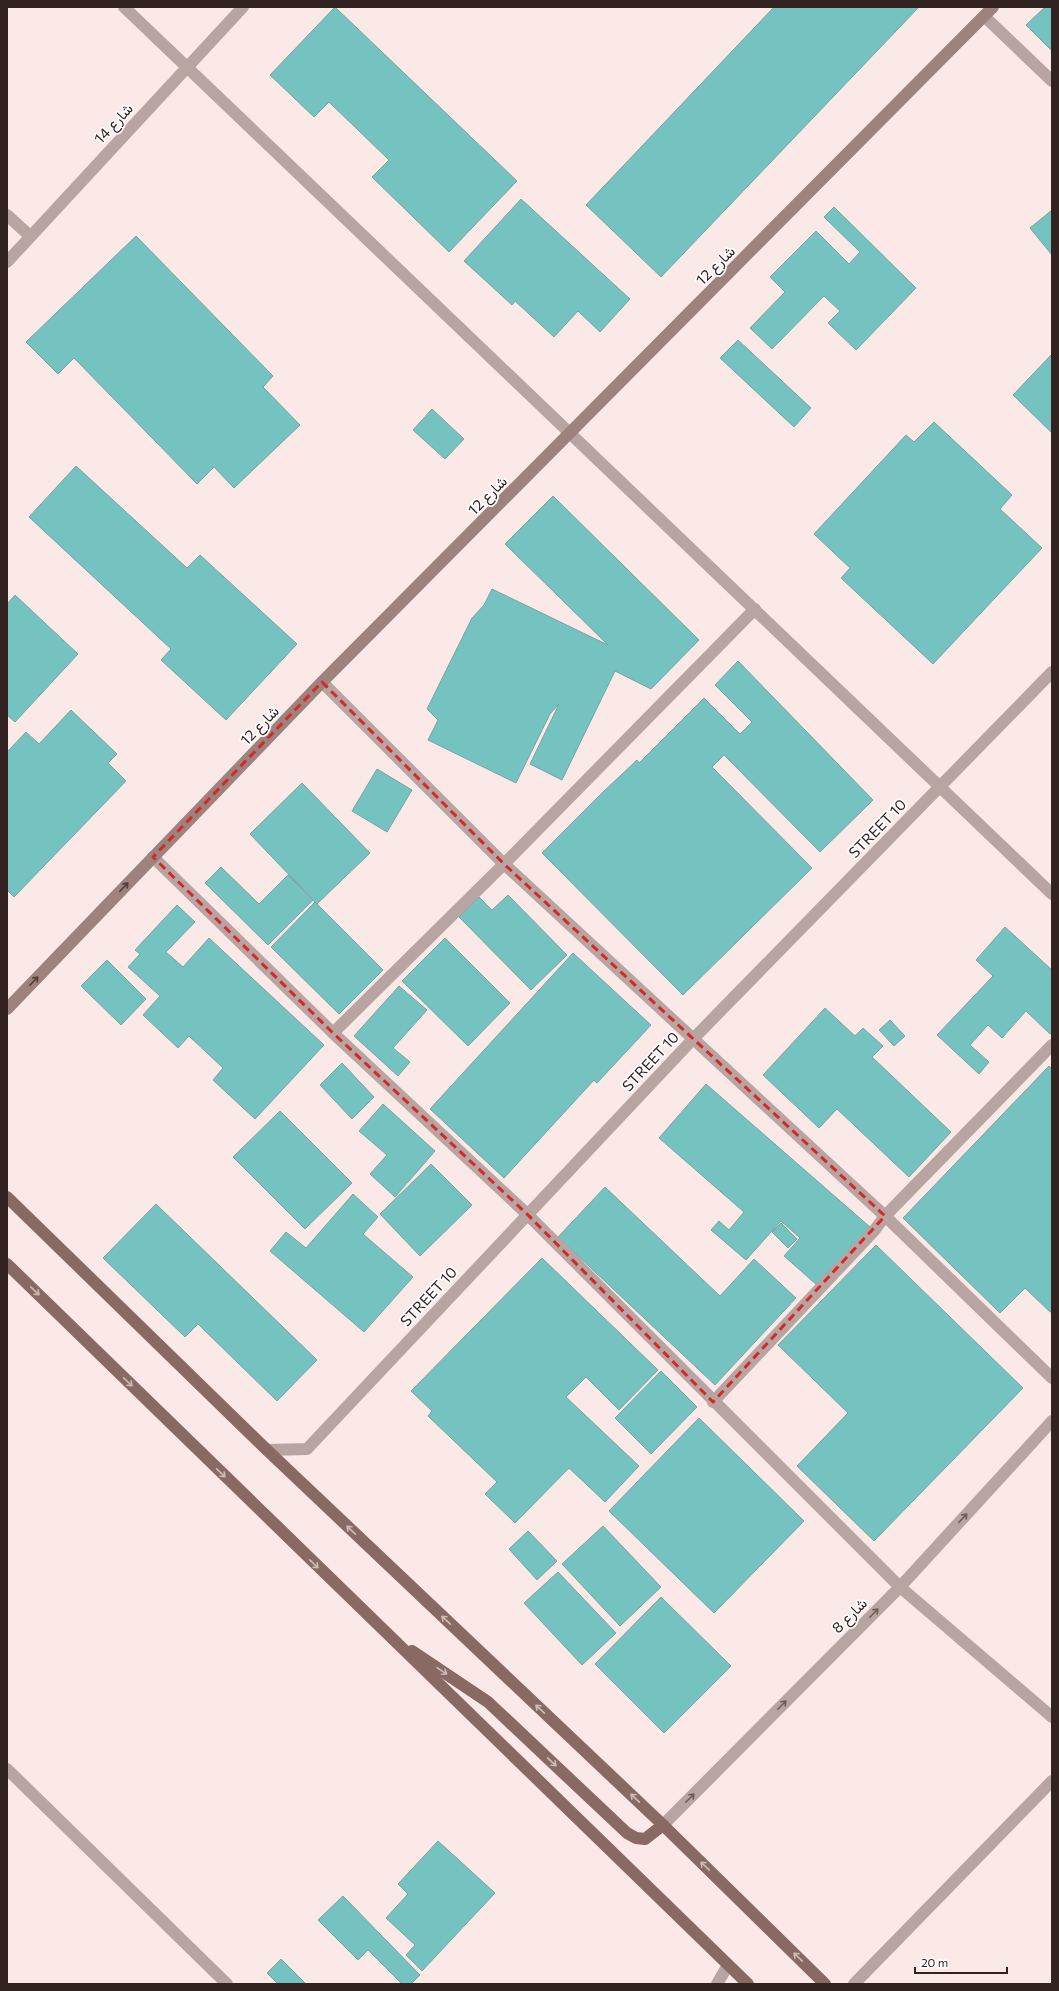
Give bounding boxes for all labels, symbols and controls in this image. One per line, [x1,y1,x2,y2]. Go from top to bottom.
street label: شارع 14 [90,99,138,149]
street label: شارع 12 [692,242,740,290]
street label: شارع 12 [464,472,512,520]
street label: شارع 12 [236,701,284,751]
street label: STREET 10 [845,795,909,861]
one-way arrow [119,882,129,892]
one-way arrow [29,976,39,986]
street label: STREET 10 [618,1028,682,1094]
street label: STREET 10 [396,1263,460,1329]
one-way arrow [30,1287,40,1296]
one-way arrow [123,1377,133,1387]
one-way arrow [216,1468,226,1478]
one-way arrow [958,1513,967,1523]
one-way arrow [346,1526,356,1535]
one-way arrow [309,1559,319,1568]
street label: شارع 8 [828,1594,873,1638]
one-way arrow [869,1608,879,1618]
one-way arrow [441,1615,451,1625]
one-way arrow [436,1667,447,1675]
one-way arrow [777,1700,787,1710]
one-way arrow [535,1704,545,1714]
one-way arrow [547,1758,557,1767]
one-way arrow [685,1793,695,1803]
one-way arrow [630,1794,640,1803]
one-way arrow [700,1861,710,1871]
scale bar [915,1949,1007,1975]
one-way arrow [793,1953,803,1962]
text: 20 m [921,1955,948,1969]

